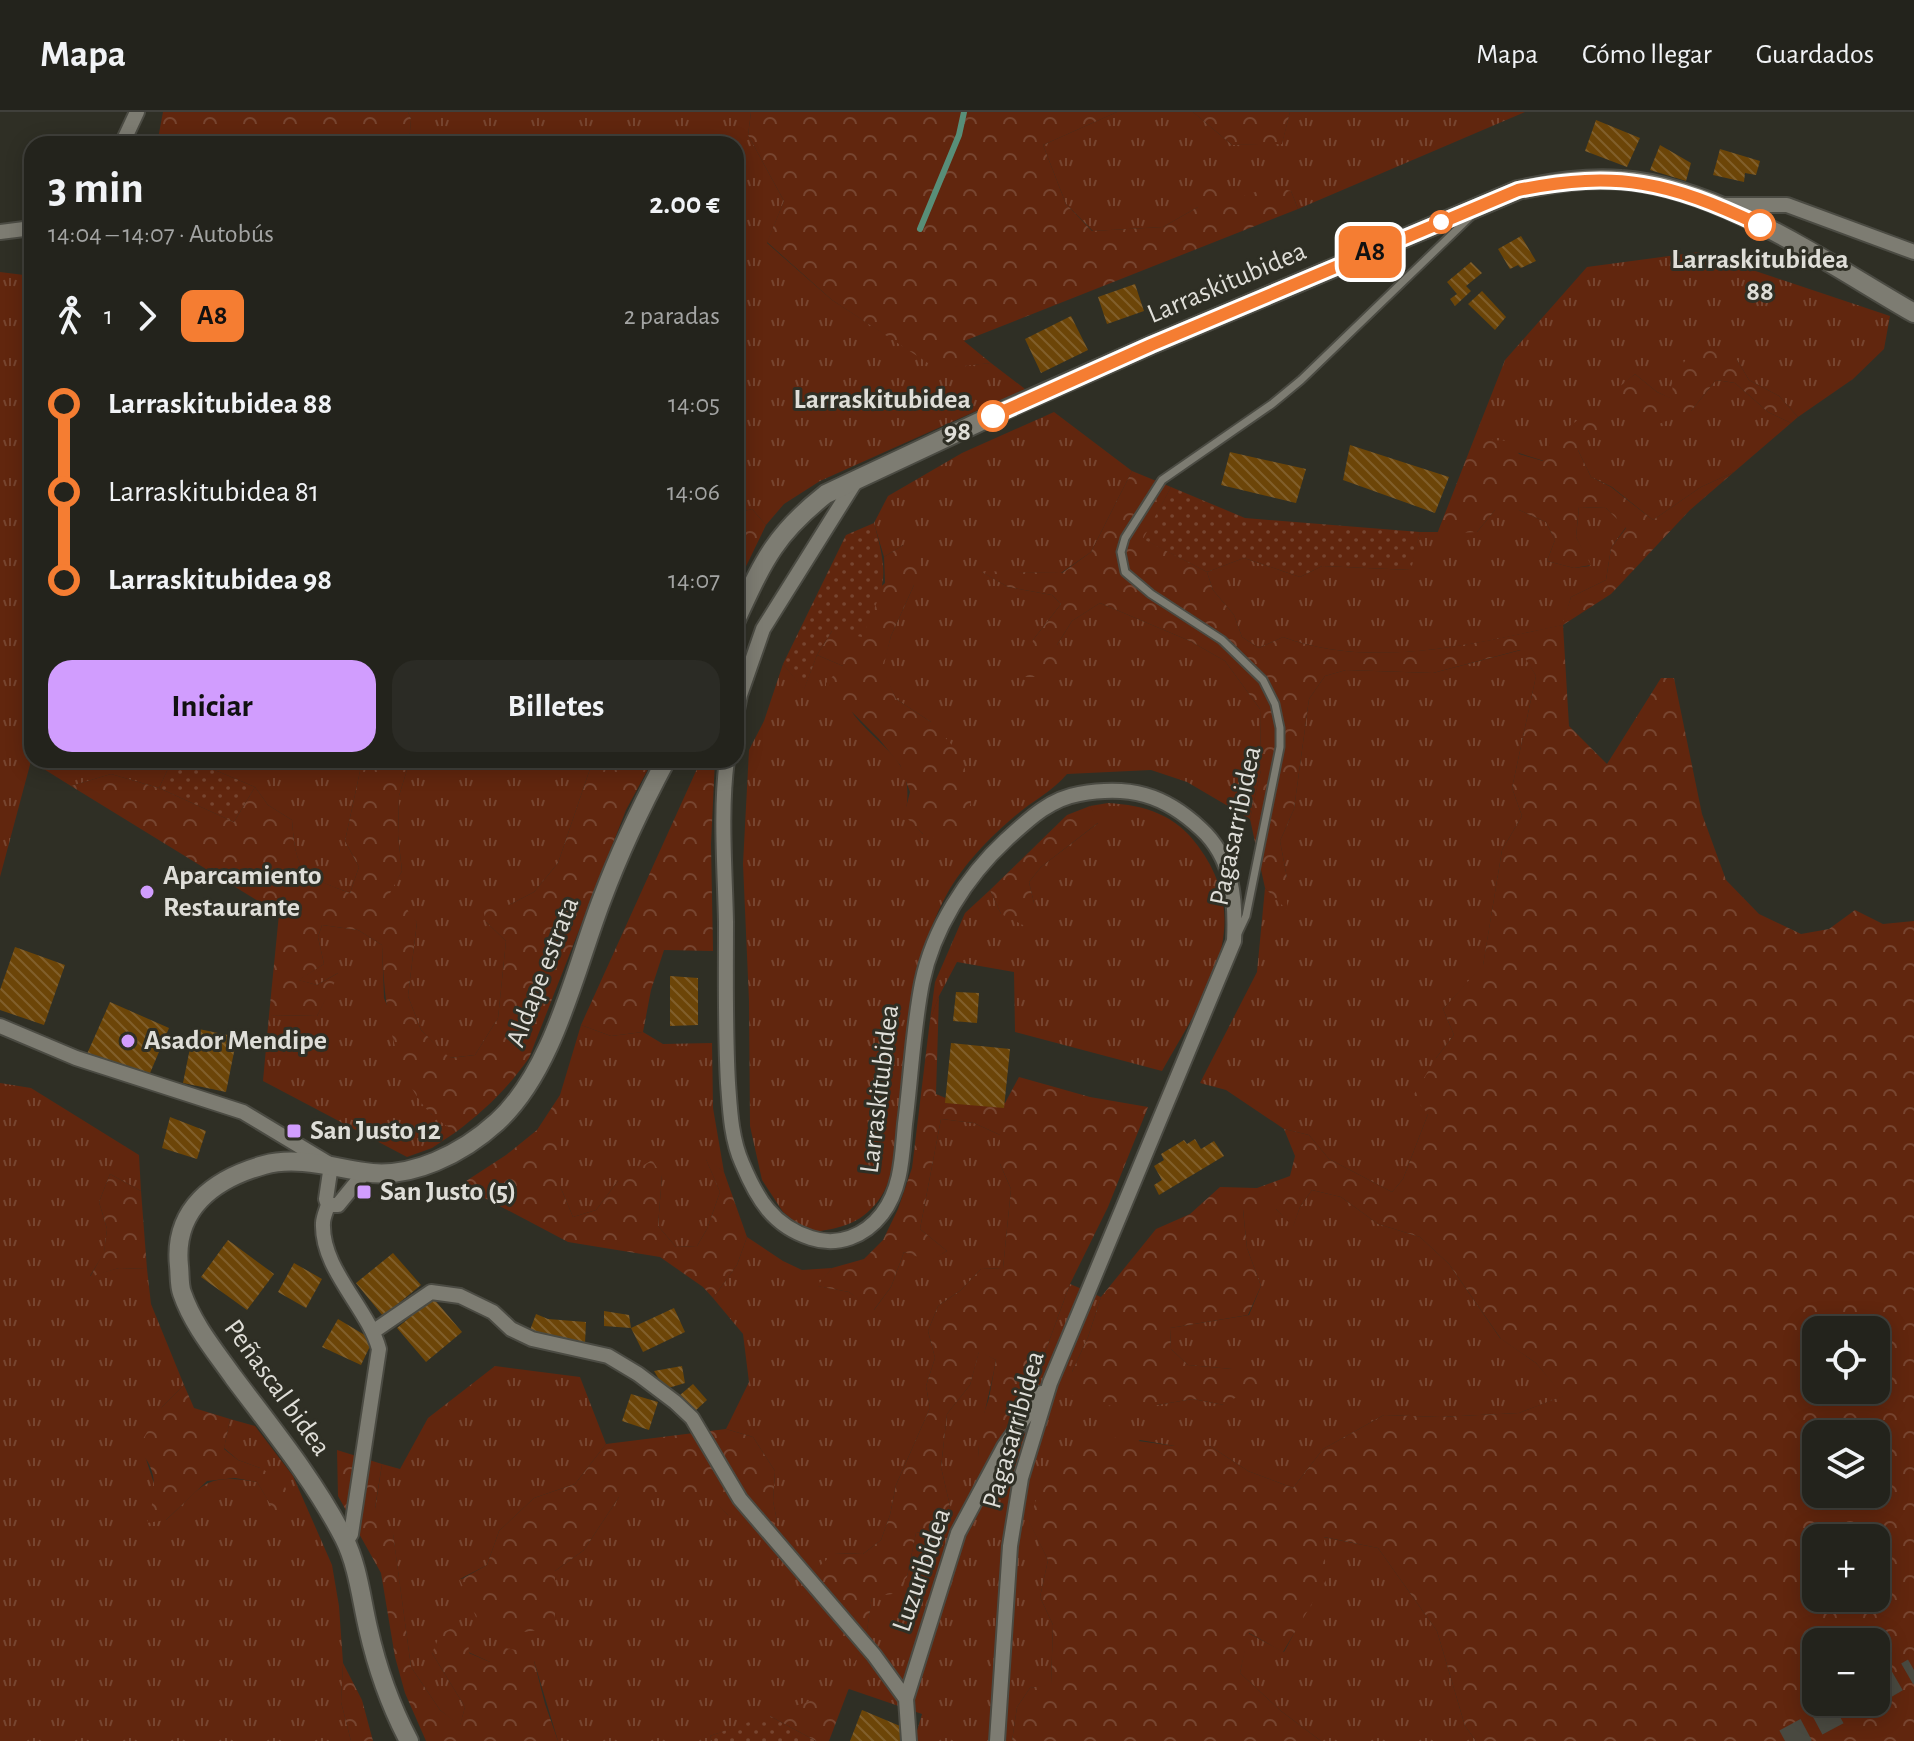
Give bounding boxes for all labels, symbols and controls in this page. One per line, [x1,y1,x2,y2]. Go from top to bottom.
text: Mapa [40,36,126,74]
text: Mapa [1476,41,1538,69]
text: Cómo llegar [1582,41,1712,69]
text: Guardados [1756,41,1874,69]
text: 3 min [48,167,144,211]
text: 2.00 € [649,189,720,219]
marker: Larraskitubidea 88 [1745,210,1775,240]
unlabelled marker [1430,211,1452,233]
text: 14:04 – 14:07 · Autobús [48,221,274,247]
line badge: A8 [1334,226,1406,278]
street label: Larraskitubidea [1143,237,1311,329]
text: A8 [1355,238,1385,266]
place label: Larraskitubidea 88 [1671,246,1849,306]
icon: walk [48,294,92,338]
icon: forward [125,294,169,338]
text: A8 [197,302,228,330]
text: 1 [104,303,113,329]
text: 2 paradas [624,303,720,329]
place label: Larraskitubidea 98 [794,386,971,446]
text: Larraskitubidea 88 [108,389,332,419]
text: 14:05 [668,391,720,417]
marker: Larraskitubidea 98 [978,401,1008,431]
text: Larraskitubidea 81 [108,477,319,507]
text: 14:06 [667,479,720,505]
text: Larraskitubidea 98 [108,565,332,595]
text: 14:07 [668,567,720,593]
button: Iniciar [48,660,376,752]
button: Billetes [392,660,720,752]
street label: Pagasarribidea [1205,744,1267,908]
place label: Aparcamiento Restaurante [163,862,322,922]
marker: Aparcamiento Restaurante [138,883,156,901]
street label: Aldape estrata [502,893,584,1051]
street label: Larraskitubidea [856,1003,904,1175]
place label: Asador Mendipe [144,1027,327,1055]
marker: Asador Mendipe [119,1032,137,1050]
place label: San Justo 12 [310,1117,441,1145]
marker: San Justo 12 [285,1122,303,1140]
place label: San Justo (5) [380,1178,516,1206]
marker: San Justo (5) [355,1183,373,1201]
street label: Peñascal bidea [218,1315,336,1461]
map controls [1802,1316,1890,1716]
button: locate [1802,1316,1890,1404]
street label: Pagasarribidea [978,1348,1050,1512]
button: layers [1802,1420,1890,1508]
street label: Luzuribidea [888,1505,956,1635]
button: + [1802,1524,1890,1612]
button: − [1802,1628,1890,1716]

